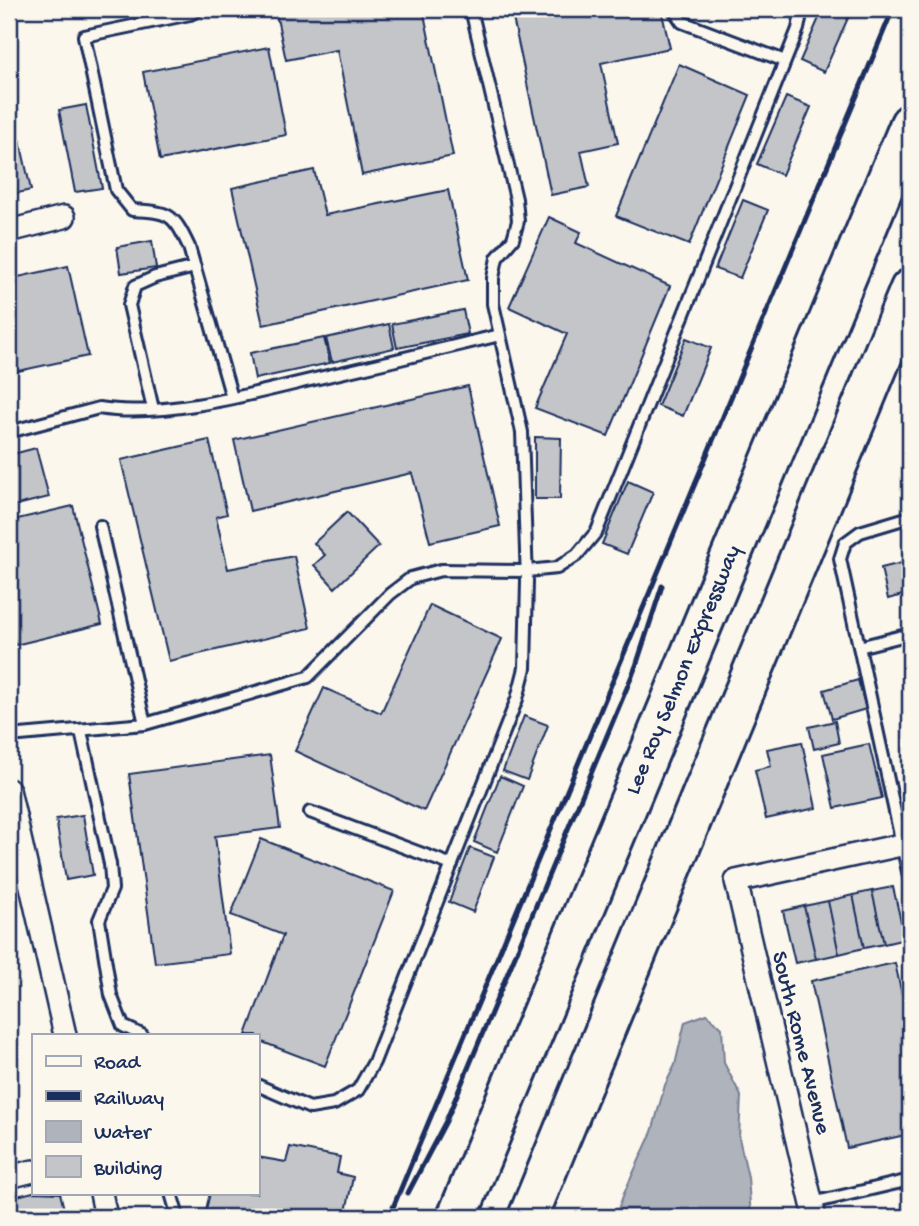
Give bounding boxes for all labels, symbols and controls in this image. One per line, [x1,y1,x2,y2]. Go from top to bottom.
street label: Lee Roy Selmon Expressway [620,541,747,799]
street label: South Rome Avenue [764,949,836,1138]
legend [32,1034,259,1194]
text: Road [94,1052,142,1077]
text: Railway [94,1088,164,1113]
text: Water [94,1122,152,1147]
text: Building [93,1158,163,1183]

